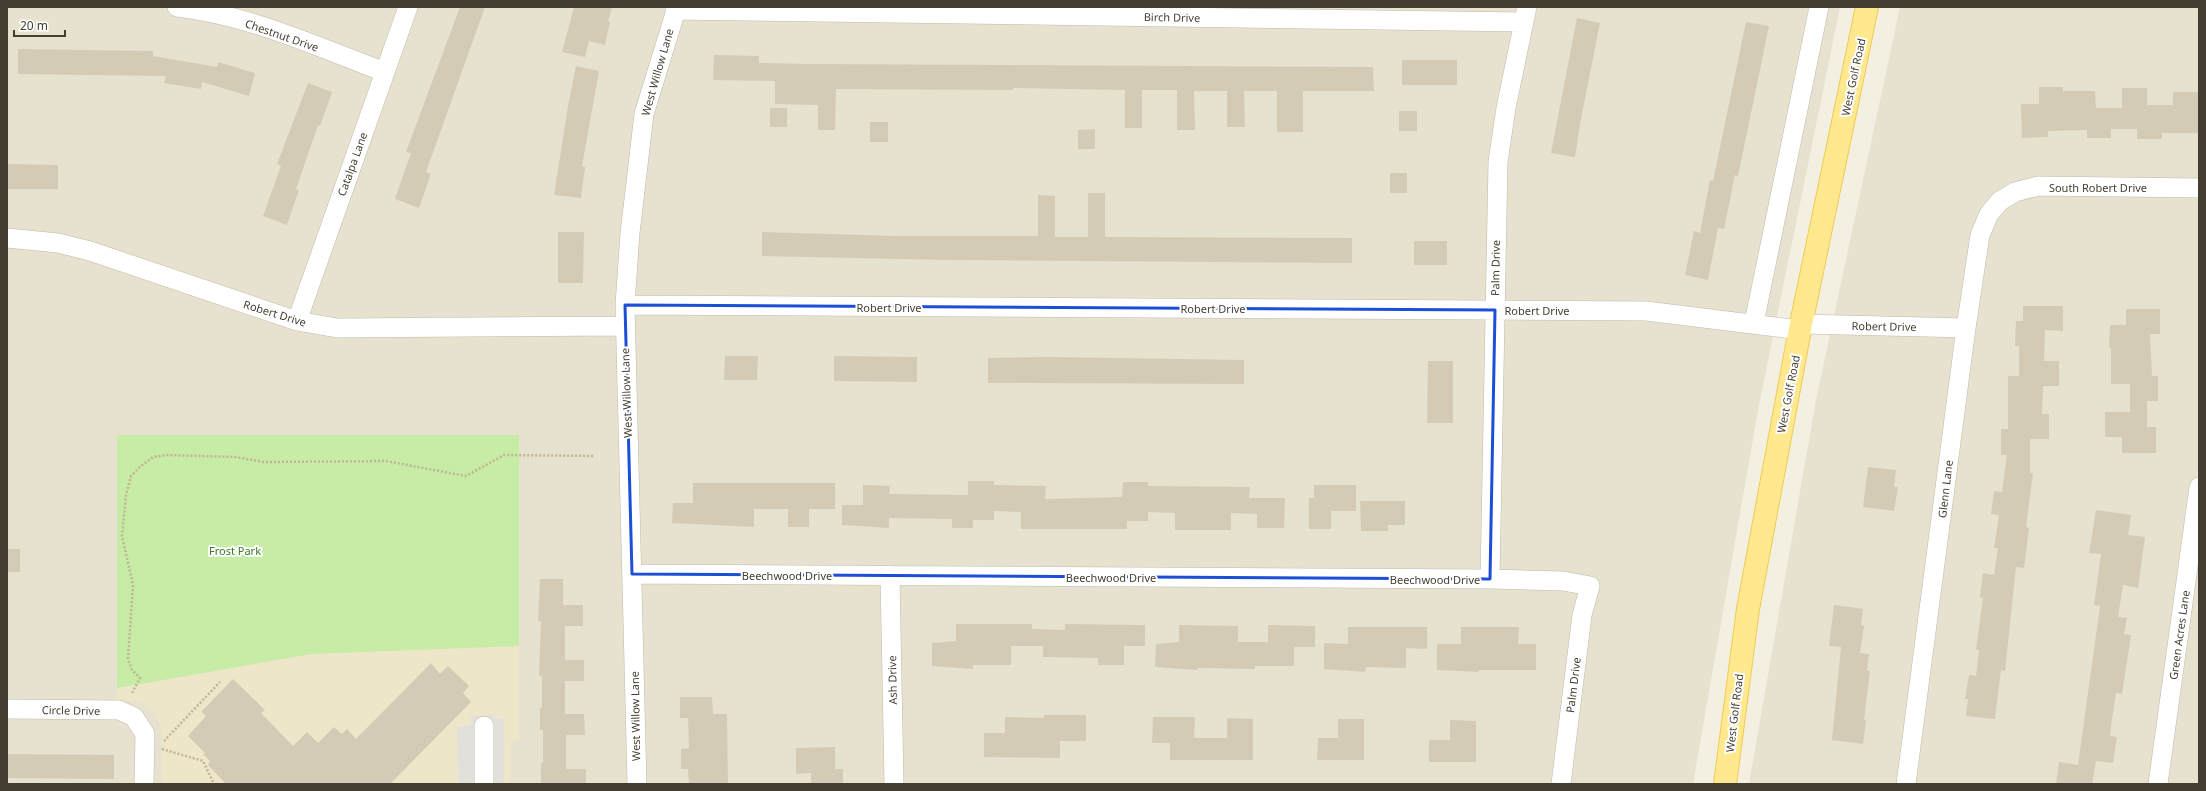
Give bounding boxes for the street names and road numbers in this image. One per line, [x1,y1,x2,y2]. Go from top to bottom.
street label: Birch Drive [1144,9,1200,25]
street label: Chestnut Drive [243,15,321,55]
street label: West Willow Lane [637,27,677,117]
street label: West Golf Road [1837,37,1869,117]
street label: Catalpa Lane [334,130,370,198]
street label: South Robert Drive [2049,180,2147,195]
street label: Palm Drive [1487,240,1503,296]
street label: Robert Drive [242,296,308,330]
street label: Robert Drive [856,300,922,315]
street label: Robert Drive [1180,301,1246,316]
street label: Robert Drive [1504,303,1570,318]
street label: Robert Drive [1851,318,1917,334]
street label: West Willow Lane [617,348,635,438]
street label: West Golf Road [1773,354,1803,434]
street label: Glenn Lane [1934,459,1956,519]
street label: Beechwood Drive [742,568,832,583]
street label: Beechwood Drive [1066,570,1156,585]
street label: Beechwood Drive [1390,572,1480,587]
street label: Green Acres Lane [2165,589,2193,681]
street label: Ash Drive [884,655,900,705]
street label: Palm Drive [1562,656,1584,714]
street label: West Willow Lane [627,671,643,761]
street label: West Golf Road [1722,673,1746,753]
street label: Circle Drive [42,702,100,718]

